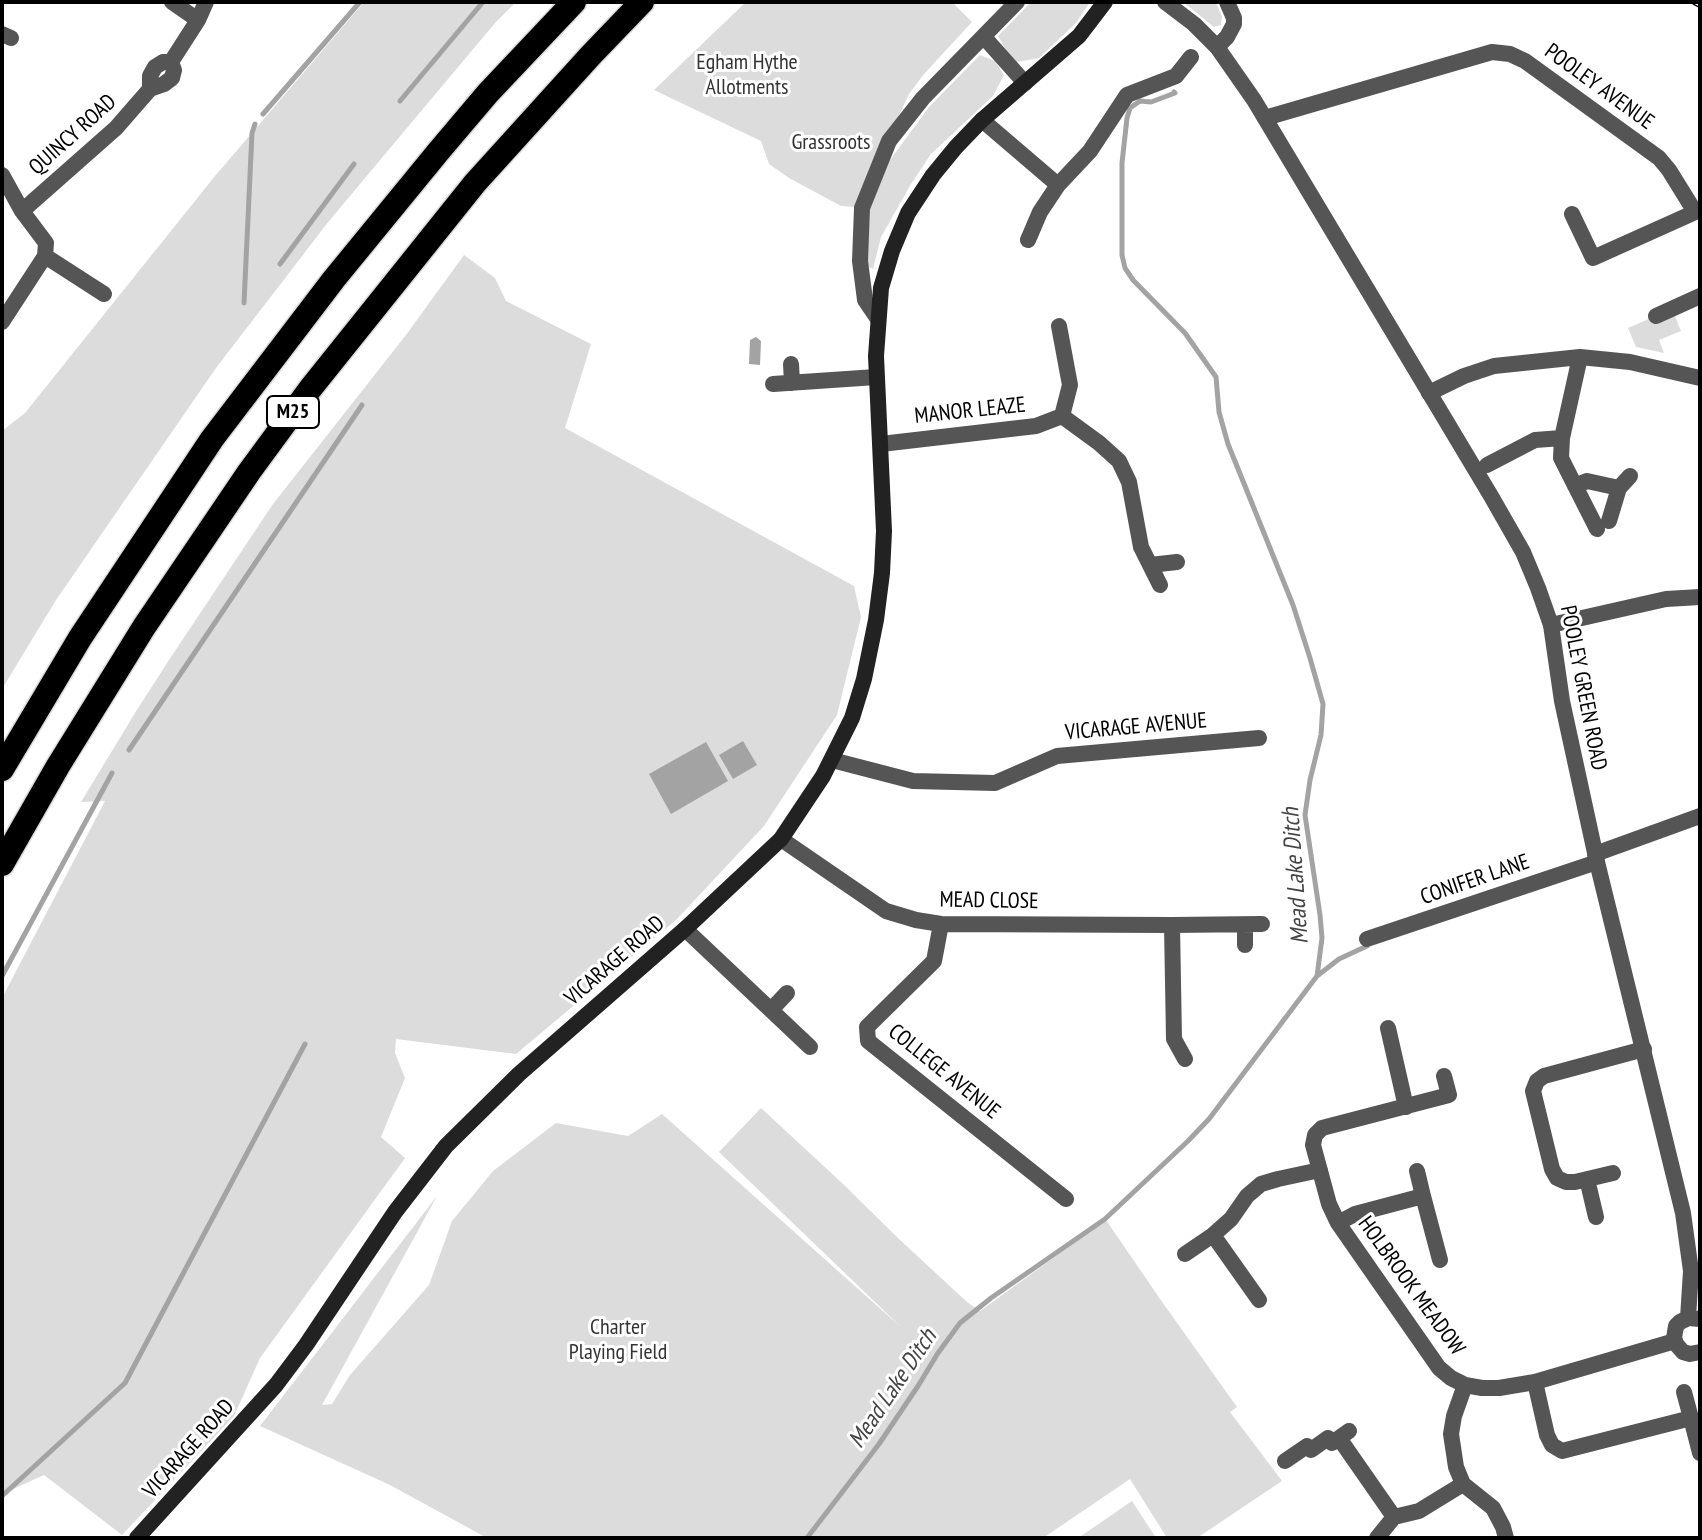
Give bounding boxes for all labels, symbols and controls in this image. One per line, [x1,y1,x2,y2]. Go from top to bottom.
street label: POOLEY AVENUE [1539,38,1659,136]
park label: Egham Hythe Allotments [696,50,798,102]
street label: QUINCY ROAD [24,89,122,181]
park label: Grassroots [791,130,871,156]
street label: MANOR LEAZE [913,392,1027,430]
road number: M25 [267,396,319,428]
street label: POOLEY GREEN ROAD [1554,603,1612,773]
street label: VICARAGE AVENUE [1064,708,1208,746]
water label: Mead Lake Ditch [1277,807,1315,945]
street label: CONIFER LANE [1417,849,1533,911]
street label: MEAD CLOSE [939,887,1039,915]
street label: VICARAGE ROAD [560,910,670,1012]
street label: COLLEGE AVENUE [883,1019,1005,1125]
street label: HOLBROOK MEADOW [1352,1212,1470,1360]
park label: Charter Playing Field [569,1315,667,1366]
water label: Mead Lake Ditch [843,1324,943,1454]
street label: VICARAGE ROAD [138,1394,240,1504]

